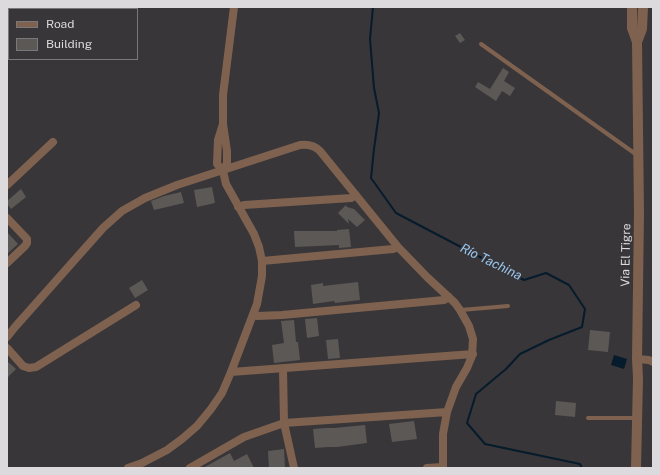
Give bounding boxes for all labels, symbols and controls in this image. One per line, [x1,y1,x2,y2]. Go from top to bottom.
legend [8,8,138,60]
text: Road [46,17,74,31]
text: Building [46,37,92,51]
street label: Via El Tigre [618,223,634,287]
water label: Río Tachina [458,240,524,284]

